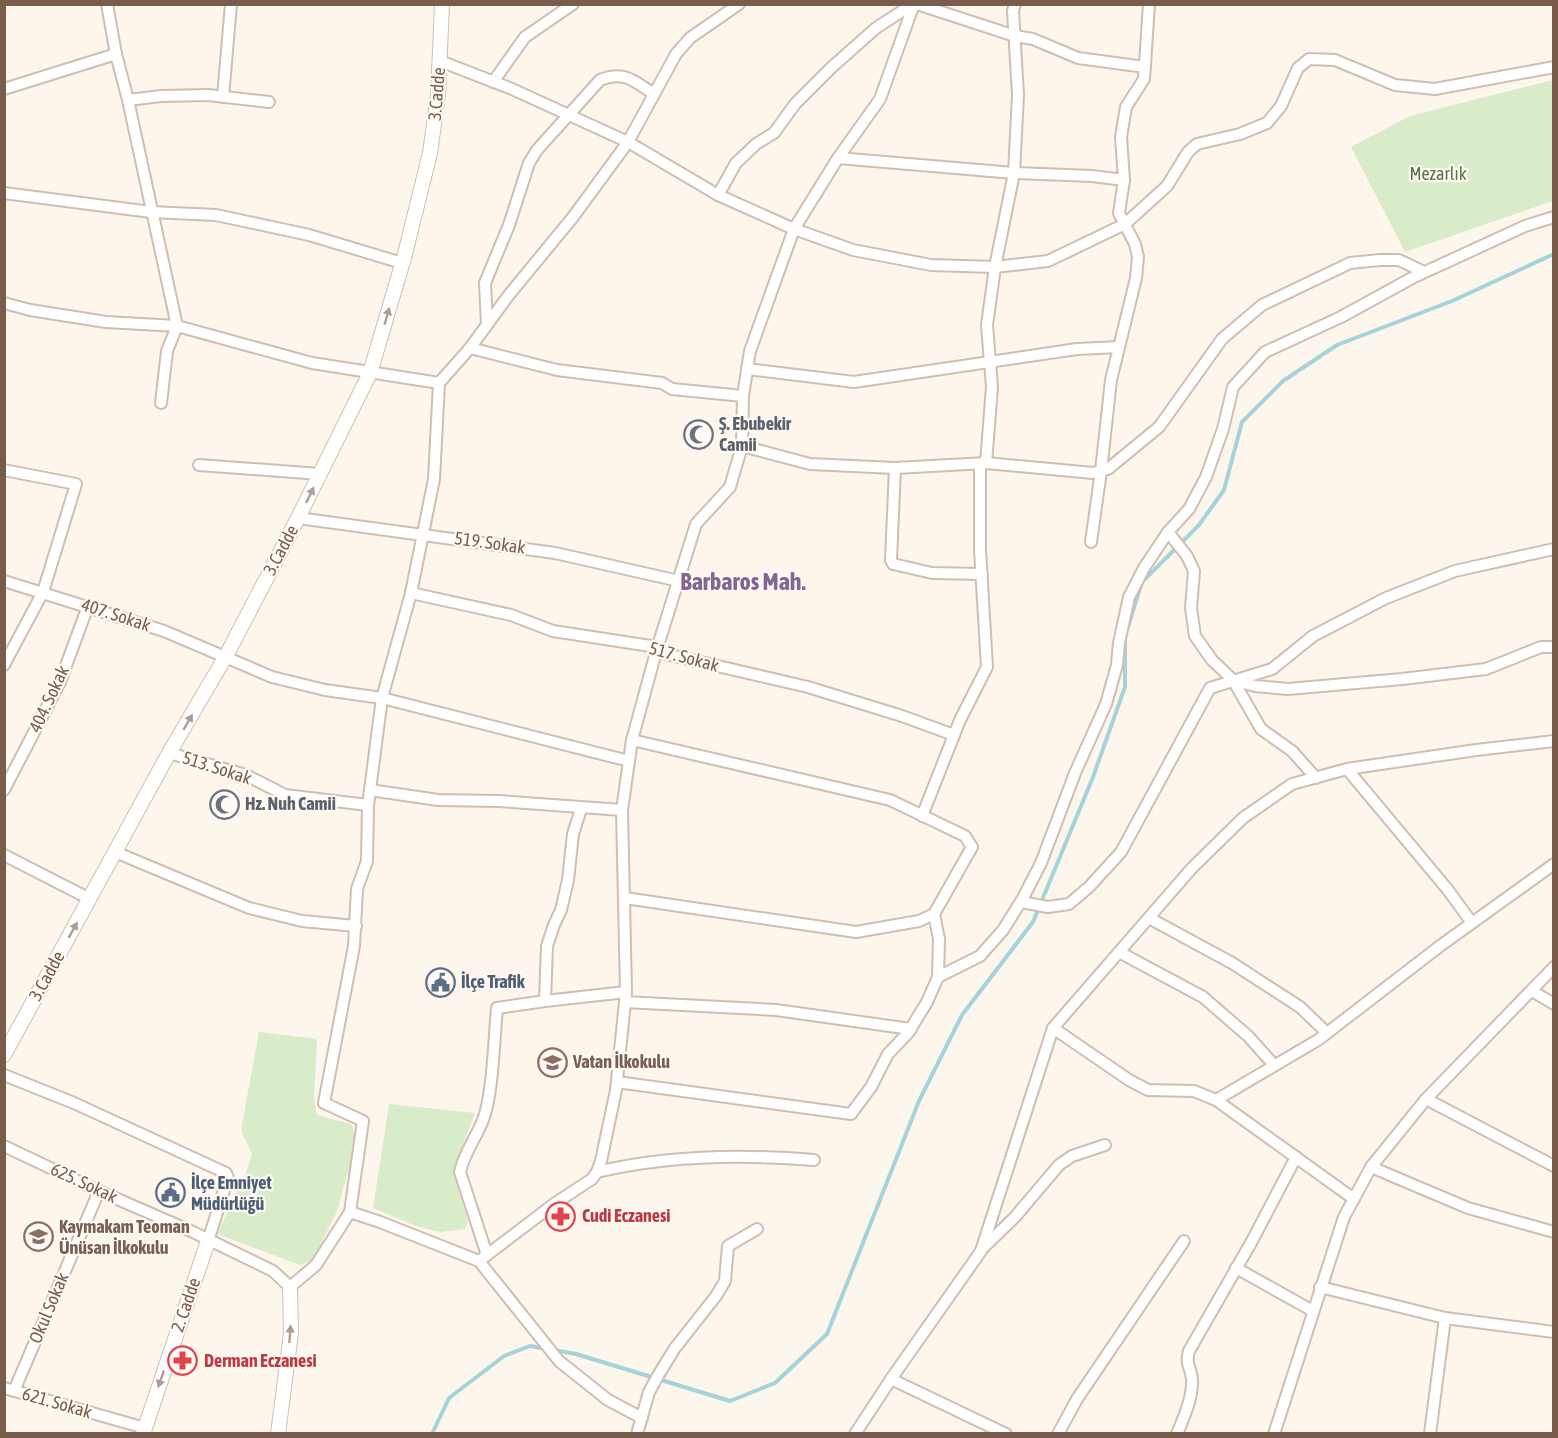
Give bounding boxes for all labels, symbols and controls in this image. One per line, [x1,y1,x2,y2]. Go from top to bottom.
street label: 3.Cadde [424,66,449,121]
park label: Mezarlık [1409,163,1467,184]
one-way arrow [383,307,392,325]
place label: Ş. Ebubekir Camii [719,413,792,455]
mosque icon: Ş. Ebubekir Camii [682,418,714,450]
one-way arrow [304,486,314,504]
street label: 3.Cadde [259,521,302,578]
street label: 519. Sokak [453,527,527,558]
district label: Barbaros Mah. [680,568,806,595]
street label: 407. Sokak [79,594,153,636]
street label: 517. Sokak [647,637,721,676]
street label: 404. Sokak [24,662,73,736]
one-way arrow [182,714,193,730]
street label: 513. Sokak [180,747,254,789]
mosque icon: Hz. Nuh Camii [208,788,240,820]
place label: Hz. Nuh Camii [245,793,336,814]
one-way arrow [68,921,78,938]
street label: 3.Cadde [24,947,69,1004]
public building icon: İlçe Trafik [424,966,456,998]
place label: İlçe Trafik [461,971,526,992]
school or university icon: Vatan İlkokulu [536,1046,568,1078]
place label: Vatan İlkokulu [572,1051,670,1072]
street label: 625. Sokak [47,1158,121,1207]
place label: İlçe Emniyet Müdürlüğü [191,1172,272,1214]
public building icon: İlçe Emniyet Müdürlüğü [154,1177,186,1209]
pharmacy icon: Cudi Eczanesi [545,1200,577,1232]
place label: Cudi Eczanesi [582,1205,671,1226]
place label: Kaymakam Teoman Ünüsan İlkokulu [59,1216,190,1258]
school or university icon: Kaymakam Teoman Ünüsan İlkokulu [22,1221,54,1253]
street label: Okul Sokak [24,1269,73,1346]
street label: 2. Cadde [167,1275,205,1335]
one-way arrow [286,1324,295,1343]
pharmacy icon: Derman Eczanesi [167,1345,199,1377]
place label: Derman Eczanesi [204,1350,317,1371]
one-way arrow [156,1370,166,1388]
street label: 621. Sokak [20,1383,94,1422]

